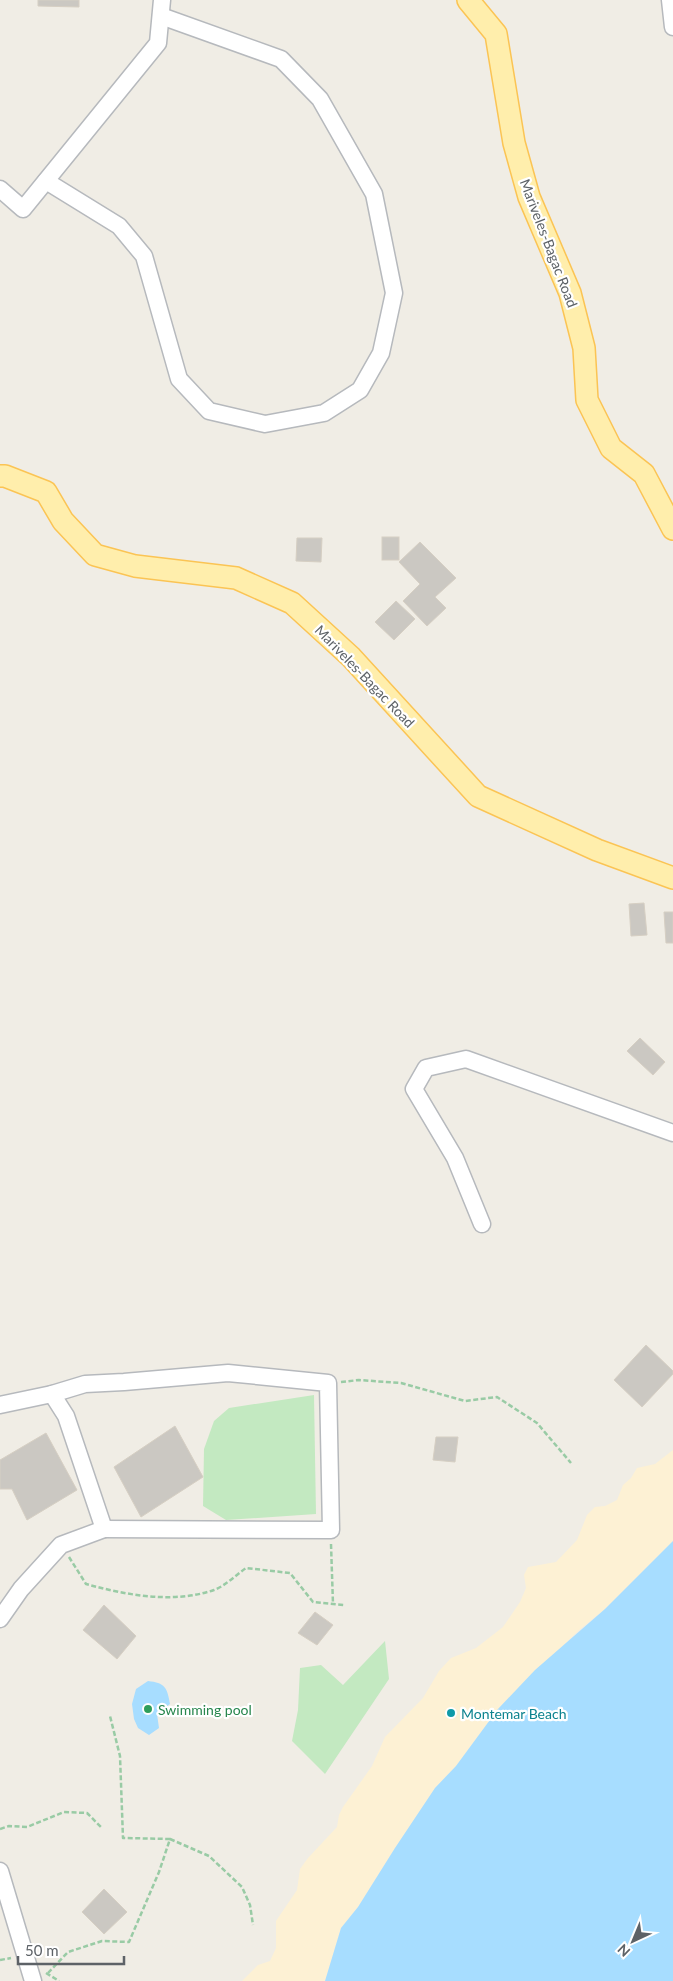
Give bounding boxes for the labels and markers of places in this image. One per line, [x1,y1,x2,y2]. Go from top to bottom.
place label: Swimming pool [158,1701,252,1718]
marker: Swimming pool [142,1703,154,1715]
place label: Montemar Beach [461,1705,566,1722]
marker: Montemar Beach [445,1707,457,1719]

